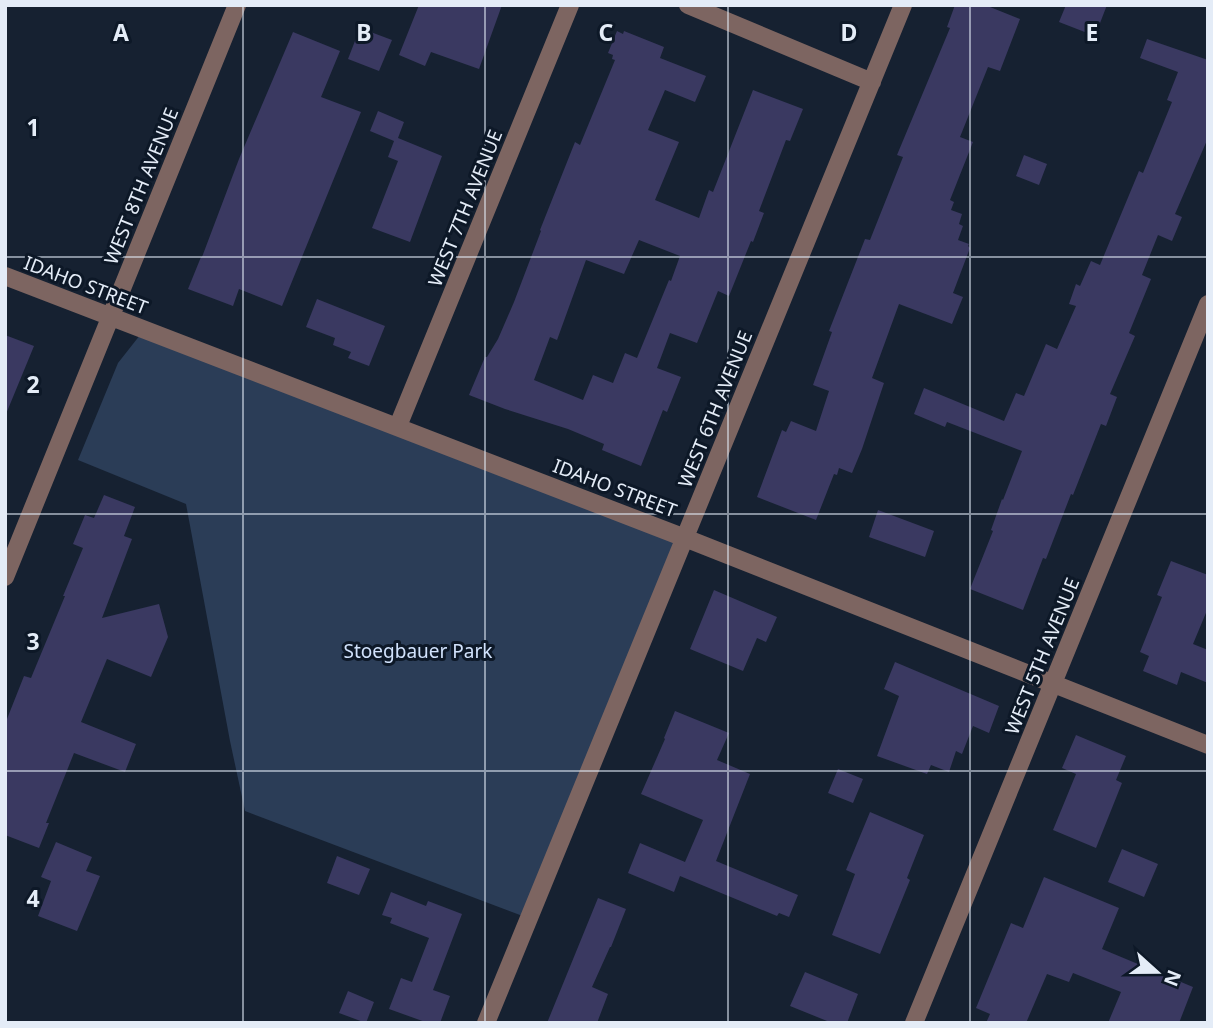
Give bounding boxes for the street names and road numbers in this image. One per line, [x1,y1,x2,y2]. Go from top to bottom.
street label: WEST 8TH AVENUE [98,104,184,268]
street label: WEST 7TH AVENUE [422,126,508,290]
street label: IDAHO STREET [20,249,152,321]
street label: WEST 6TH AVENUE [672,327,758,491]
street label: IDAHO STREET [549,452,681,524]
street label: WEST 5TH AVENUE [999,574,1085,738]

